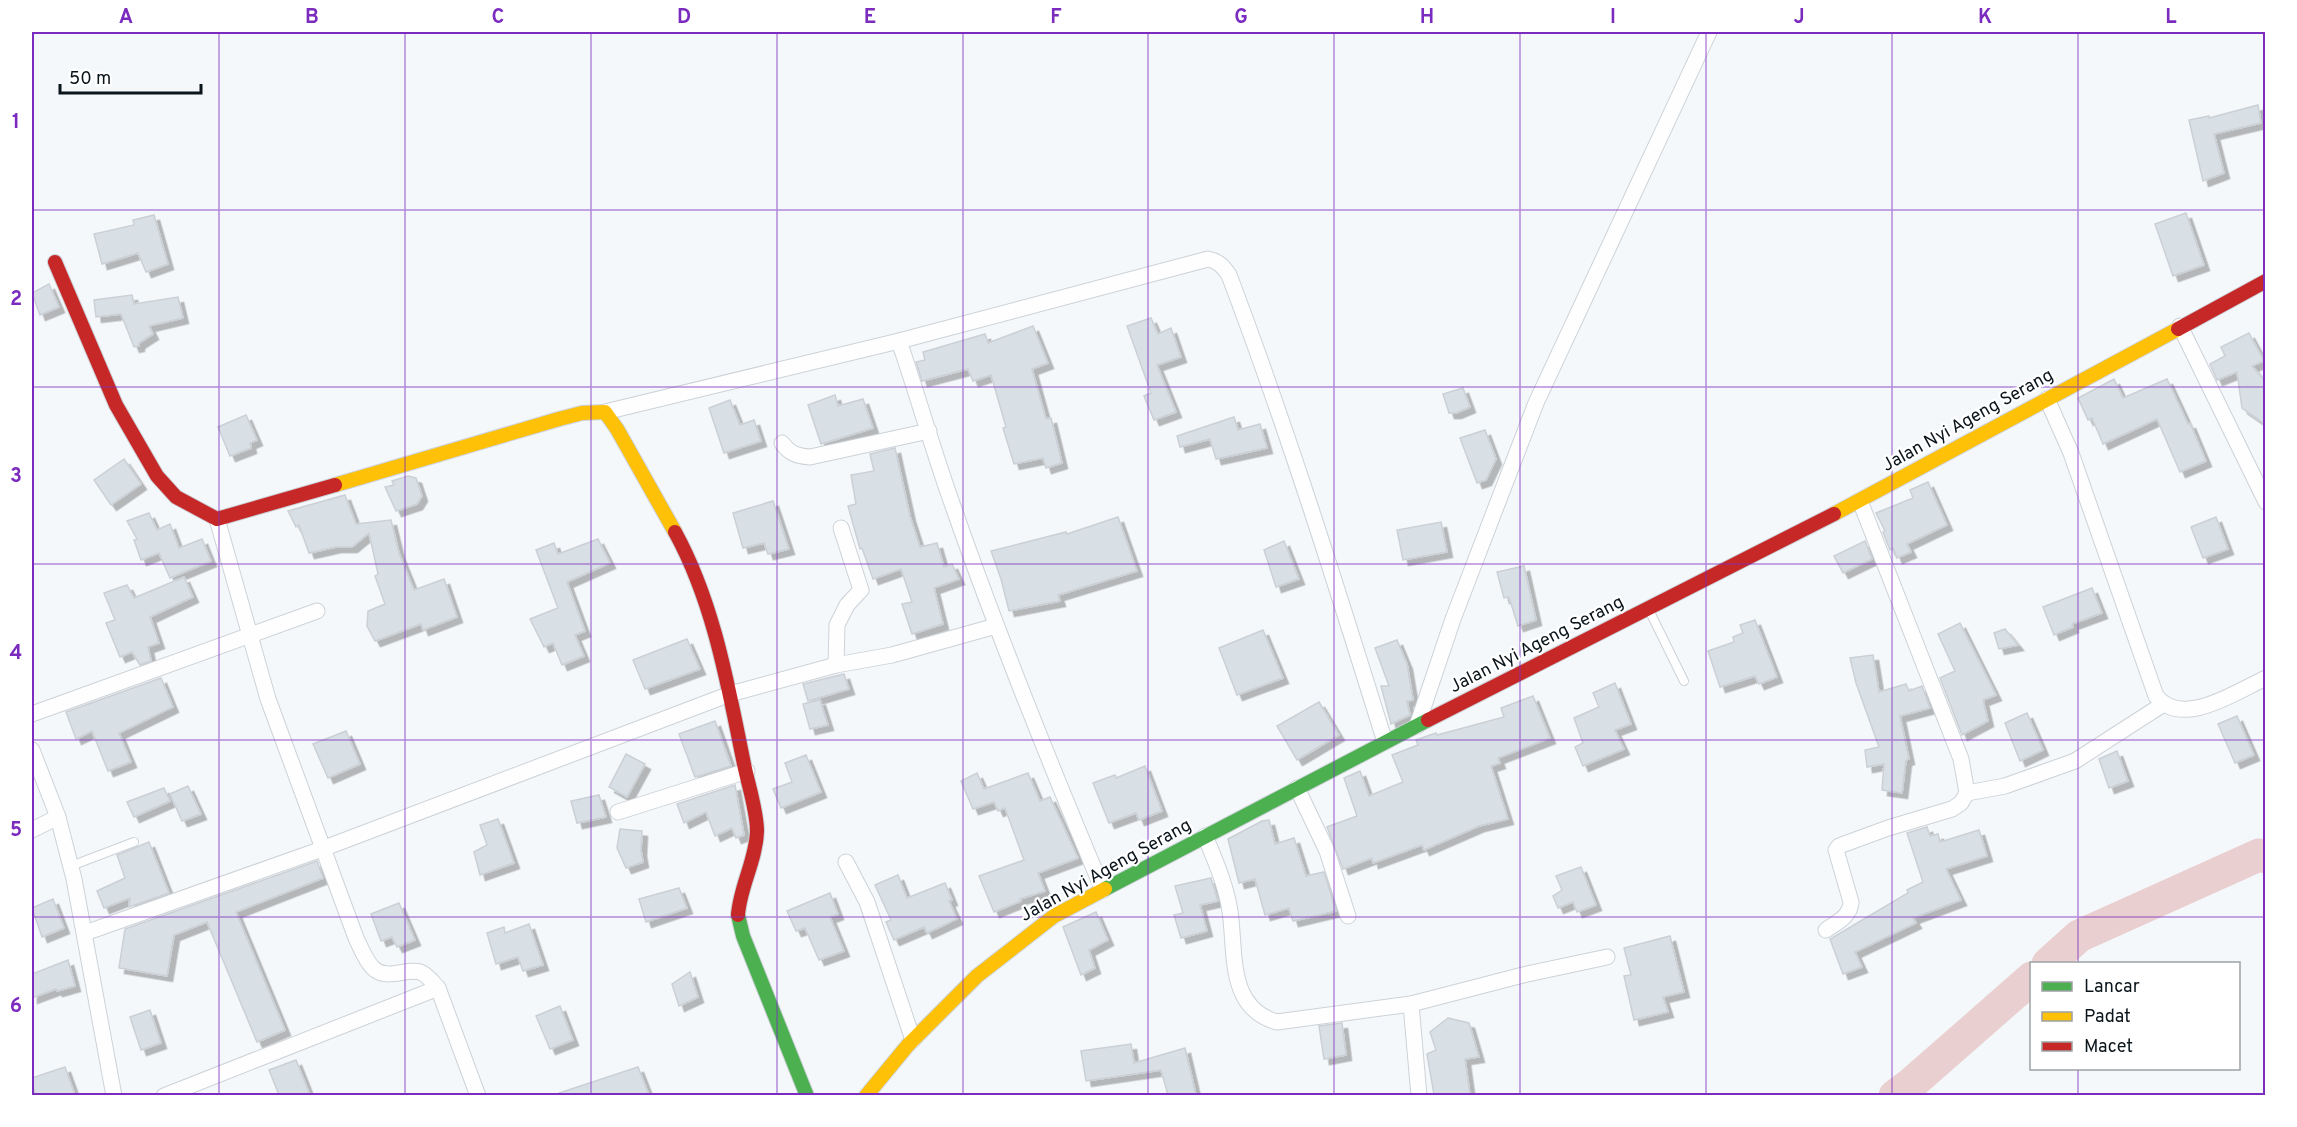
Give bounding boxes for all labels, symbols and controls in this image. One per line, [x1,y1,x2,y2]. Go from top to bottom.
text: A [119,5,133,31]
text: B [305,5,319,31]
text: C [492,5,504,31]
text: D [677,5,691,31]
text: E [864,5,876,31]
text: F [1050,5,1062,31]
text: G [1234,5,1248,31]
text: H [1420,5,1434,31]
text: I [1610,5,1616,31]
text: J [1793,5,1805,31]
text: K [1978,5,1992,31]
text: L [2165,5,2177,31]
scale bar [60,57,201,95]
text: 50 m [69,68,111,91]
text: 1 [12,110,20,136]
text: 2 [10,287,22,313]
street label: Jalan Nyi Ageng Serang [1878,364,2058,478]
text: 3 [10,464,22,490]
street label: Jalan Nyi Ageng Serang [1446,591,1628,699]
text: 4 [10,641,22,667]
street label: Jalan Nyi Ageng Serang [1016,814,1196,928]
text: 5 [10,818,22,844]
legend [2030,962,2240,1070]
text: Lancar [2084,976,2140,999]
text: 6 [10,994,22,1020]
text: Padat [2084,1006,2131,1029]
text: Macet [2084,1036,2133,1059]

